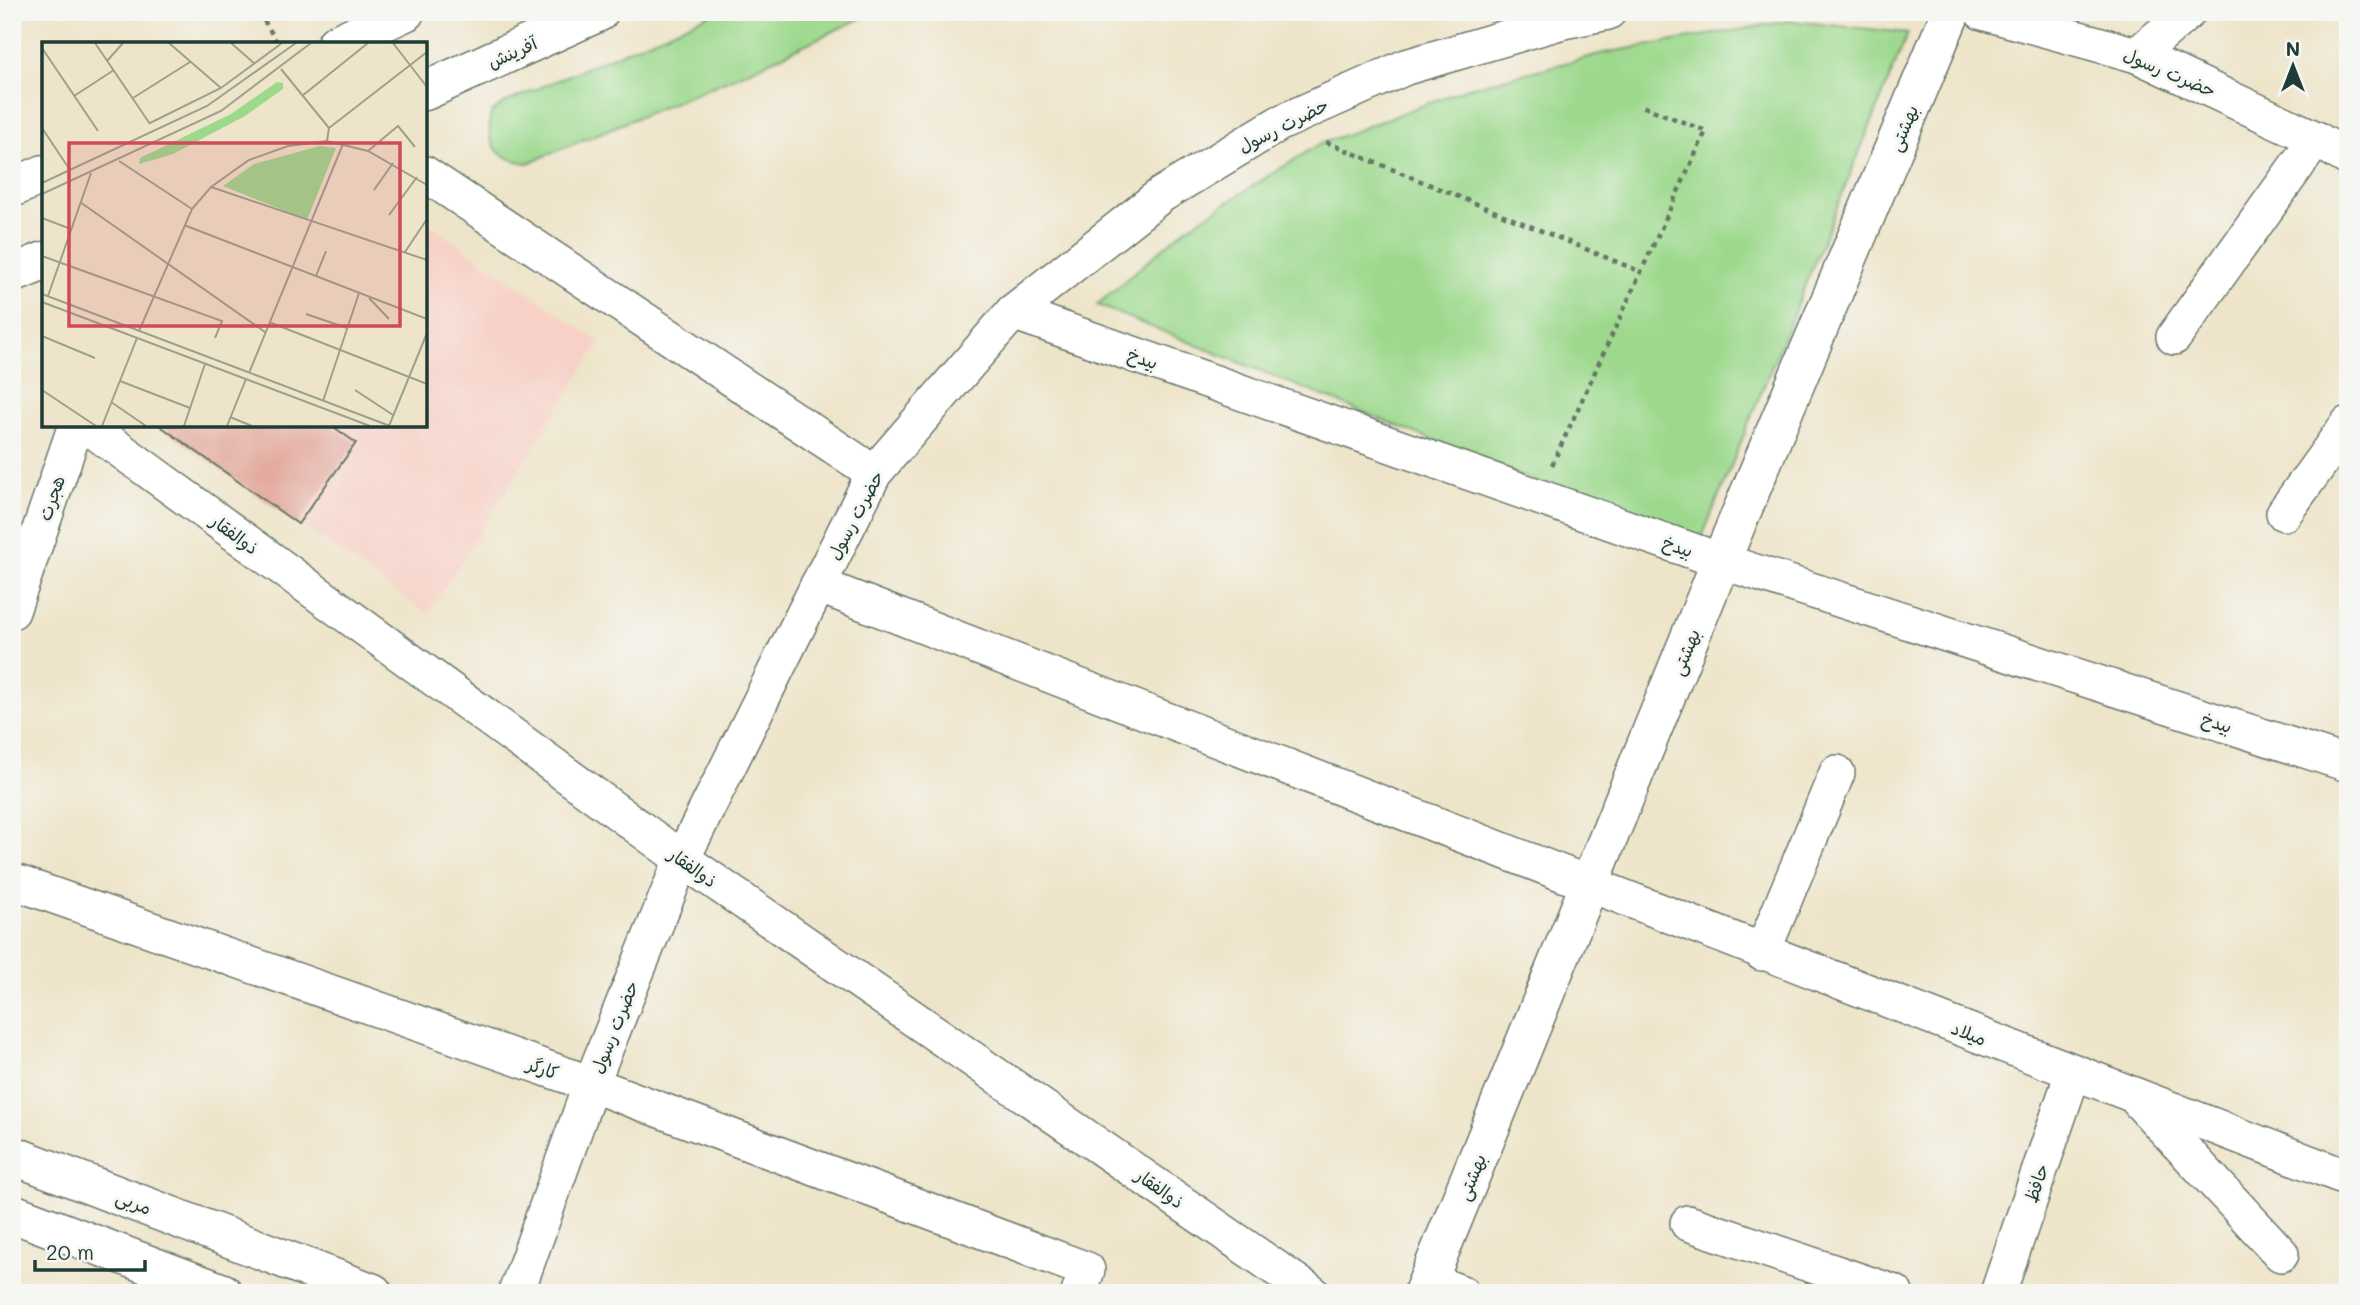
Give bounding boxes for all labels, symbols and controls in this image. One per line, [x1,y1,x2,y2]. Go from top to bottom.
street label: آفرینش [483,30,542,74]
north arrow [2258,32,2328,102]
text: N [2286,36,2300,61]
inset map [42,42,427,427]
street label: حضرت رسول [2120,42,2220,102]
street label: حضرت رسول [1234,92,1332,158]
street label: بهشتی [1883,101,1923,155]
street label: بیدخ [1124,342,1161,375]
street label: حضرت رسول [821,466,889,564]
street label: هجرت [32,472,70,524]
street label: ذوالفقار [205,507,264,560]
street label: بیدخ [1659,530,1696,563]
street label: بهشتی [1665,625,1705,679]
street label: بیدخ [2198,706,2235,739]
street label: ذوالفقار [662,841,722,892]
street label: حضرت رسول [585,977,643,1077]
street label: میلاد [1948,1015,1990,1051]
street label: کارگر [522,1051,562,1085]
street label: بهشتی [1451,1150,1491,1204]
street label: حافظ [2018,1160,2054,1206]
street label: ذوالفقار [1129,1162,1189,1213]
street label: مربی [113,1184,155,1220]
scale bar [35,1228,145,1272]
text: 20 m [46,1238,94,1265]

